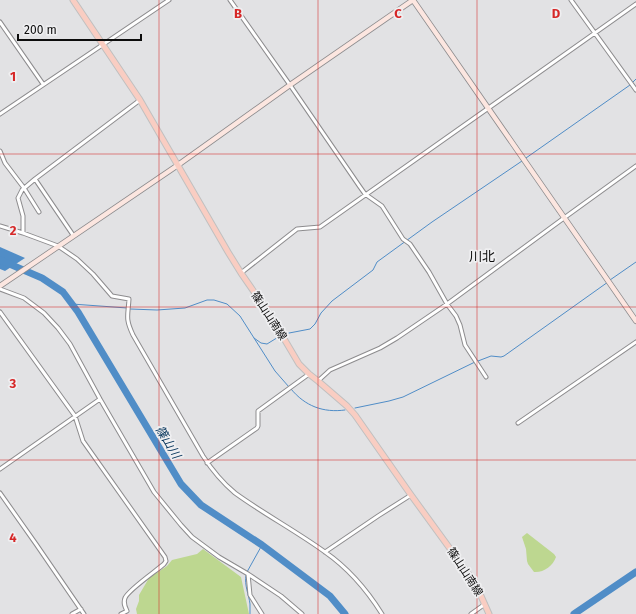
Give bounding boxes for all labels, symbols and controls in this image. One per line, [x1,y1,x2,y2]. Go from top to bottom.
text: B [234,6,242,21]
text: C [394,6,402,21]
text: D [552,6,561,21]
scale bar [18,16,141,42]
text: 200 m [24,23,57,37]
text: 1 [10,69,16,84]
text: 2 [10,223,17,238]
district label: 川北 [469,249,495,264]
street label: 篠山山南線 [249,289,289,343]
text: 3 [9,376,17,391]
water label: 篠山川 [153,423,184,463]
text: 4 [9,530,17,545]
street label: 篠山山南線 [445,545,485,599]

